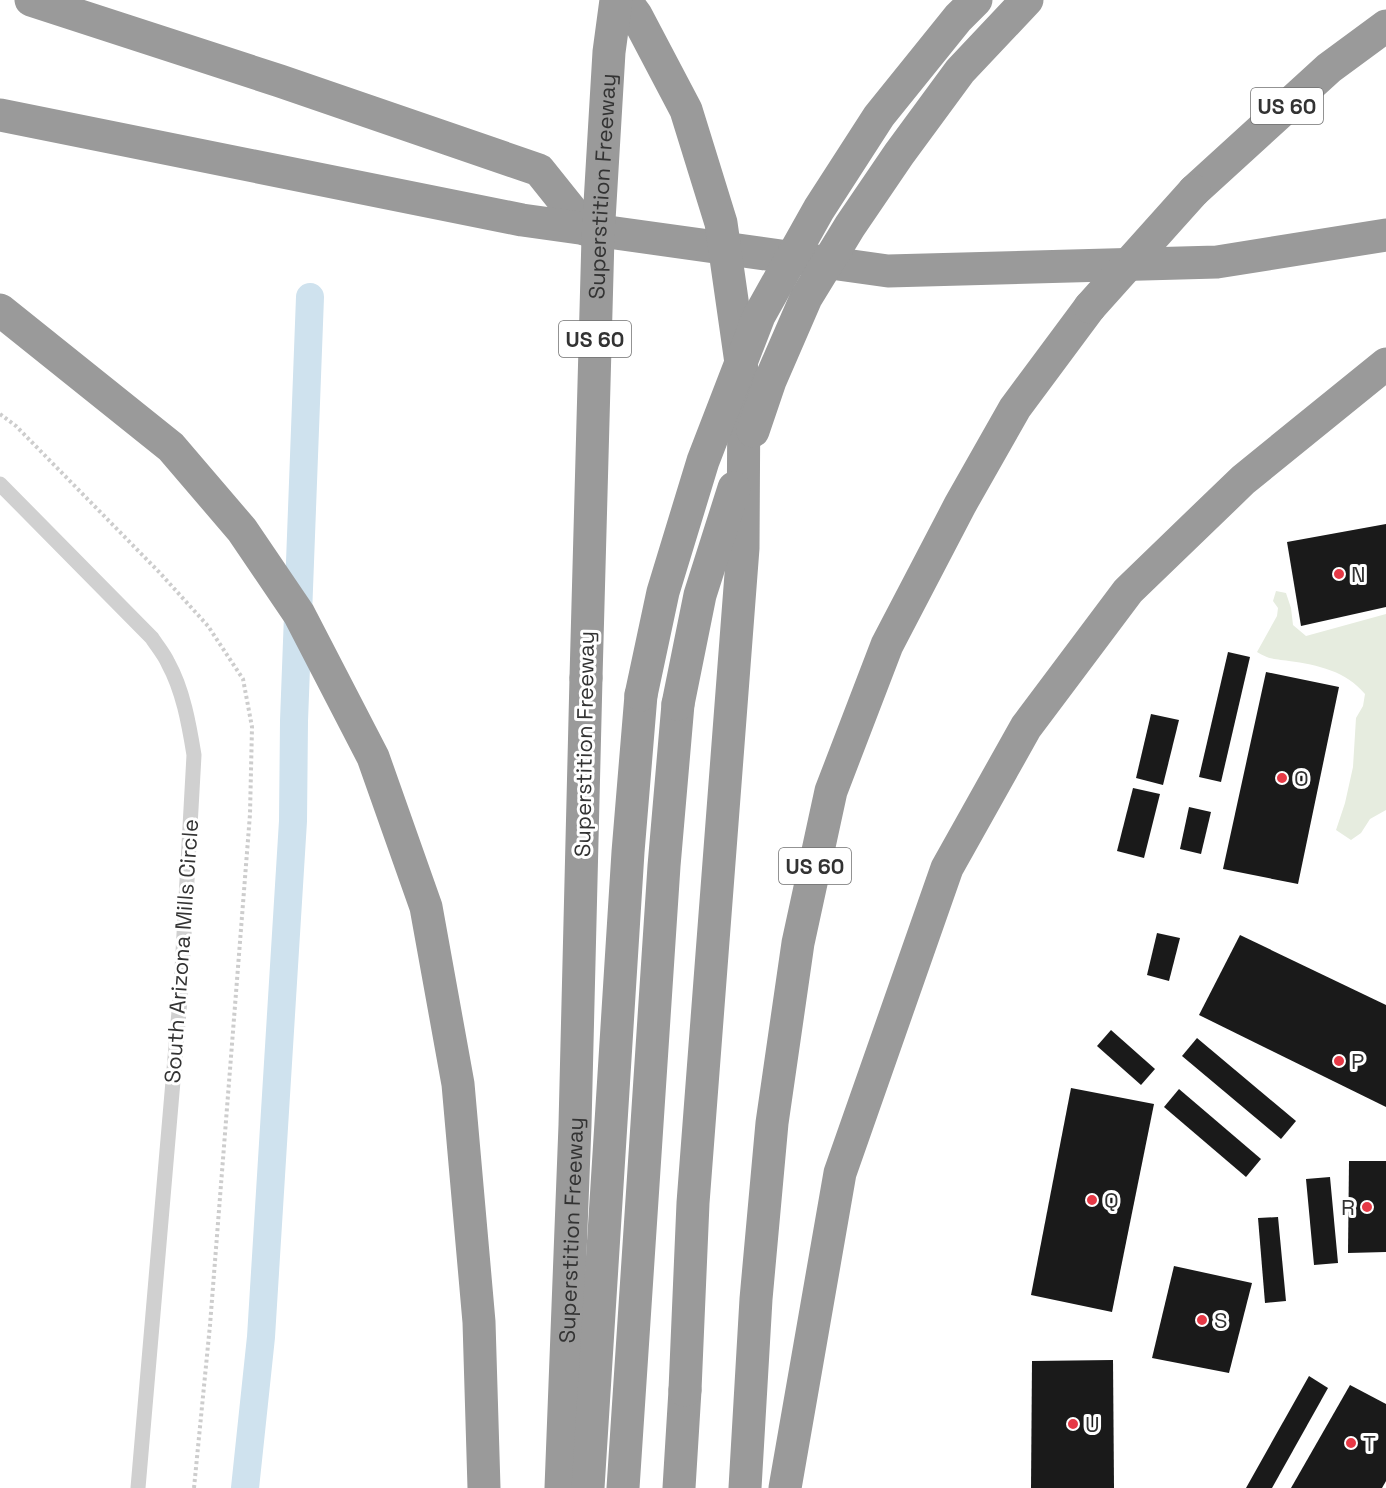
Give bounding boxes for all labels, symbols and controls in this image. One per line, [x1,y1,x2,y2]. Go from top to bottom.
street label: Superstition Freeway [582,72,622,300]
road number: US 60 [1251,88,1323,124]
road number: US 60 [559,321,631,357]
place label: N [1351,560,1366,588]
marker: N [1332,567,1346,581]
street label: Superstition Freeway [568,631,600,857]
place label: O [1294,764,1309,792]
marker: O [1275,771,1289,785]
street label: South Arizona Mills Circle [158,818,204,1084]
road number: US 60 [779,848,851,884]
place label: P [1351,1047,1364,1075]
marker: P [1332,1054,1346,1068]
street label: Superstition Freeway [553,1117,589,1344]
place label: Q [1104,1186,1119,1214]
marker: Q [1085,1193,1099,1207]
place label: R [1341,1193,1355,1221]
marker: R [1360,1200,1374,1214]
place label: S [1214,1306,1228,1334]
marker: S [1195,1313,1209,1327]
place label: U [1085,1410,1100,1438]
marker: U [1066,1417,1080,1431]
place label: T [1363,1429,1376,1457]
marker: T [1344,1436,1358,1450]

